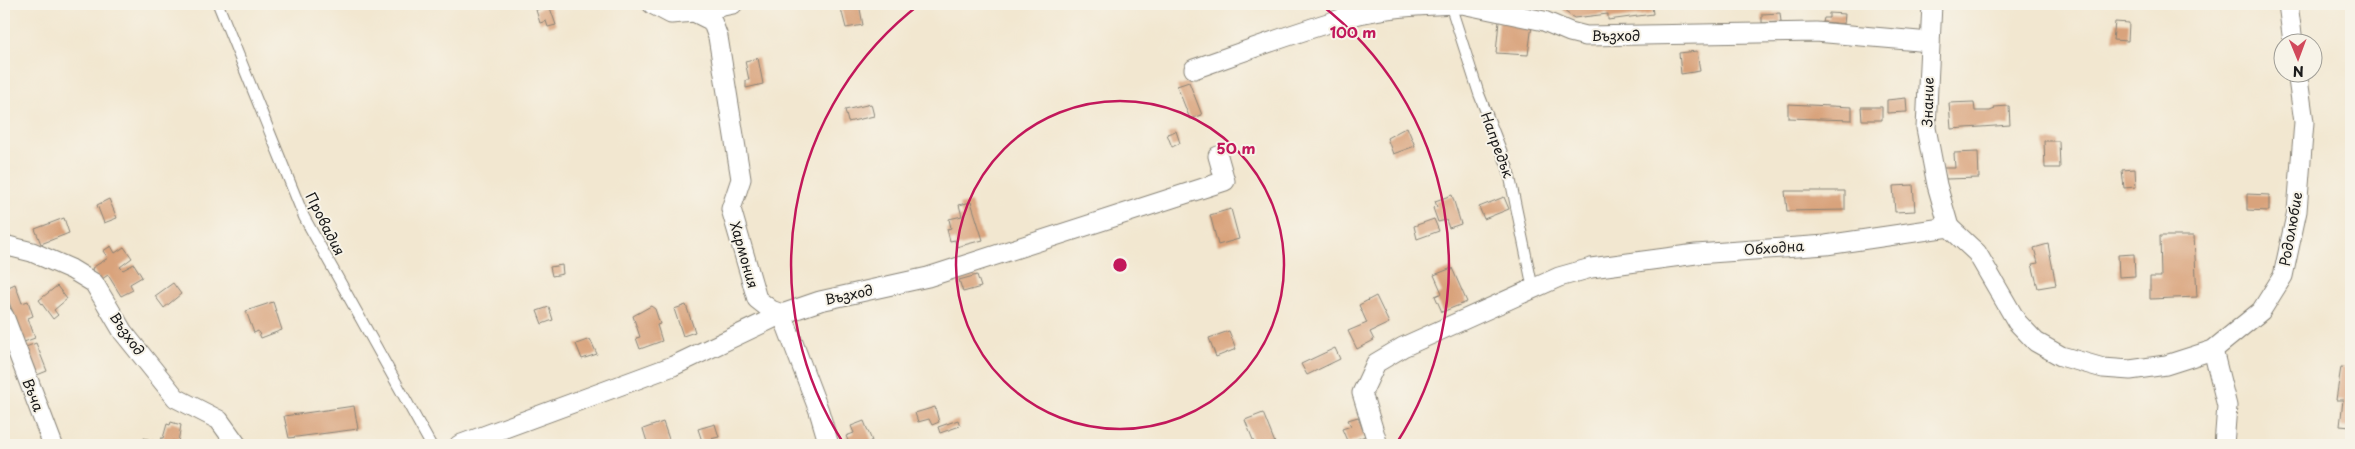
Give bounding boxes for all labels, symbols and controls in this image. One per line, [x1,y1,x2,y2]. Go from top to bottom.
text: 100 m [1330,20,1376,43]
street label: Възход [1592,25,1640,46]
north arrow [2272,32,2322,82]
text: N [2293,61,2304,82]
street label: Знание [1916,77,1939,128]
street label: Напредък [1476,109,1519,181]
text: 50 m [1217,136,1255,159]
street label: Провадия [300,188,350,259]
street label: Родолюбие [2274,190,2307,268]
street label: Хармония [725,219,764,291]
street label: Обходна [1743,235,1805,260]
centre of rings [1111,256,1129,274]
street label: Възход [823,279,875,310]
street label: Възход [105,308,150,360]
street label: Въча [18,375,49,415]

